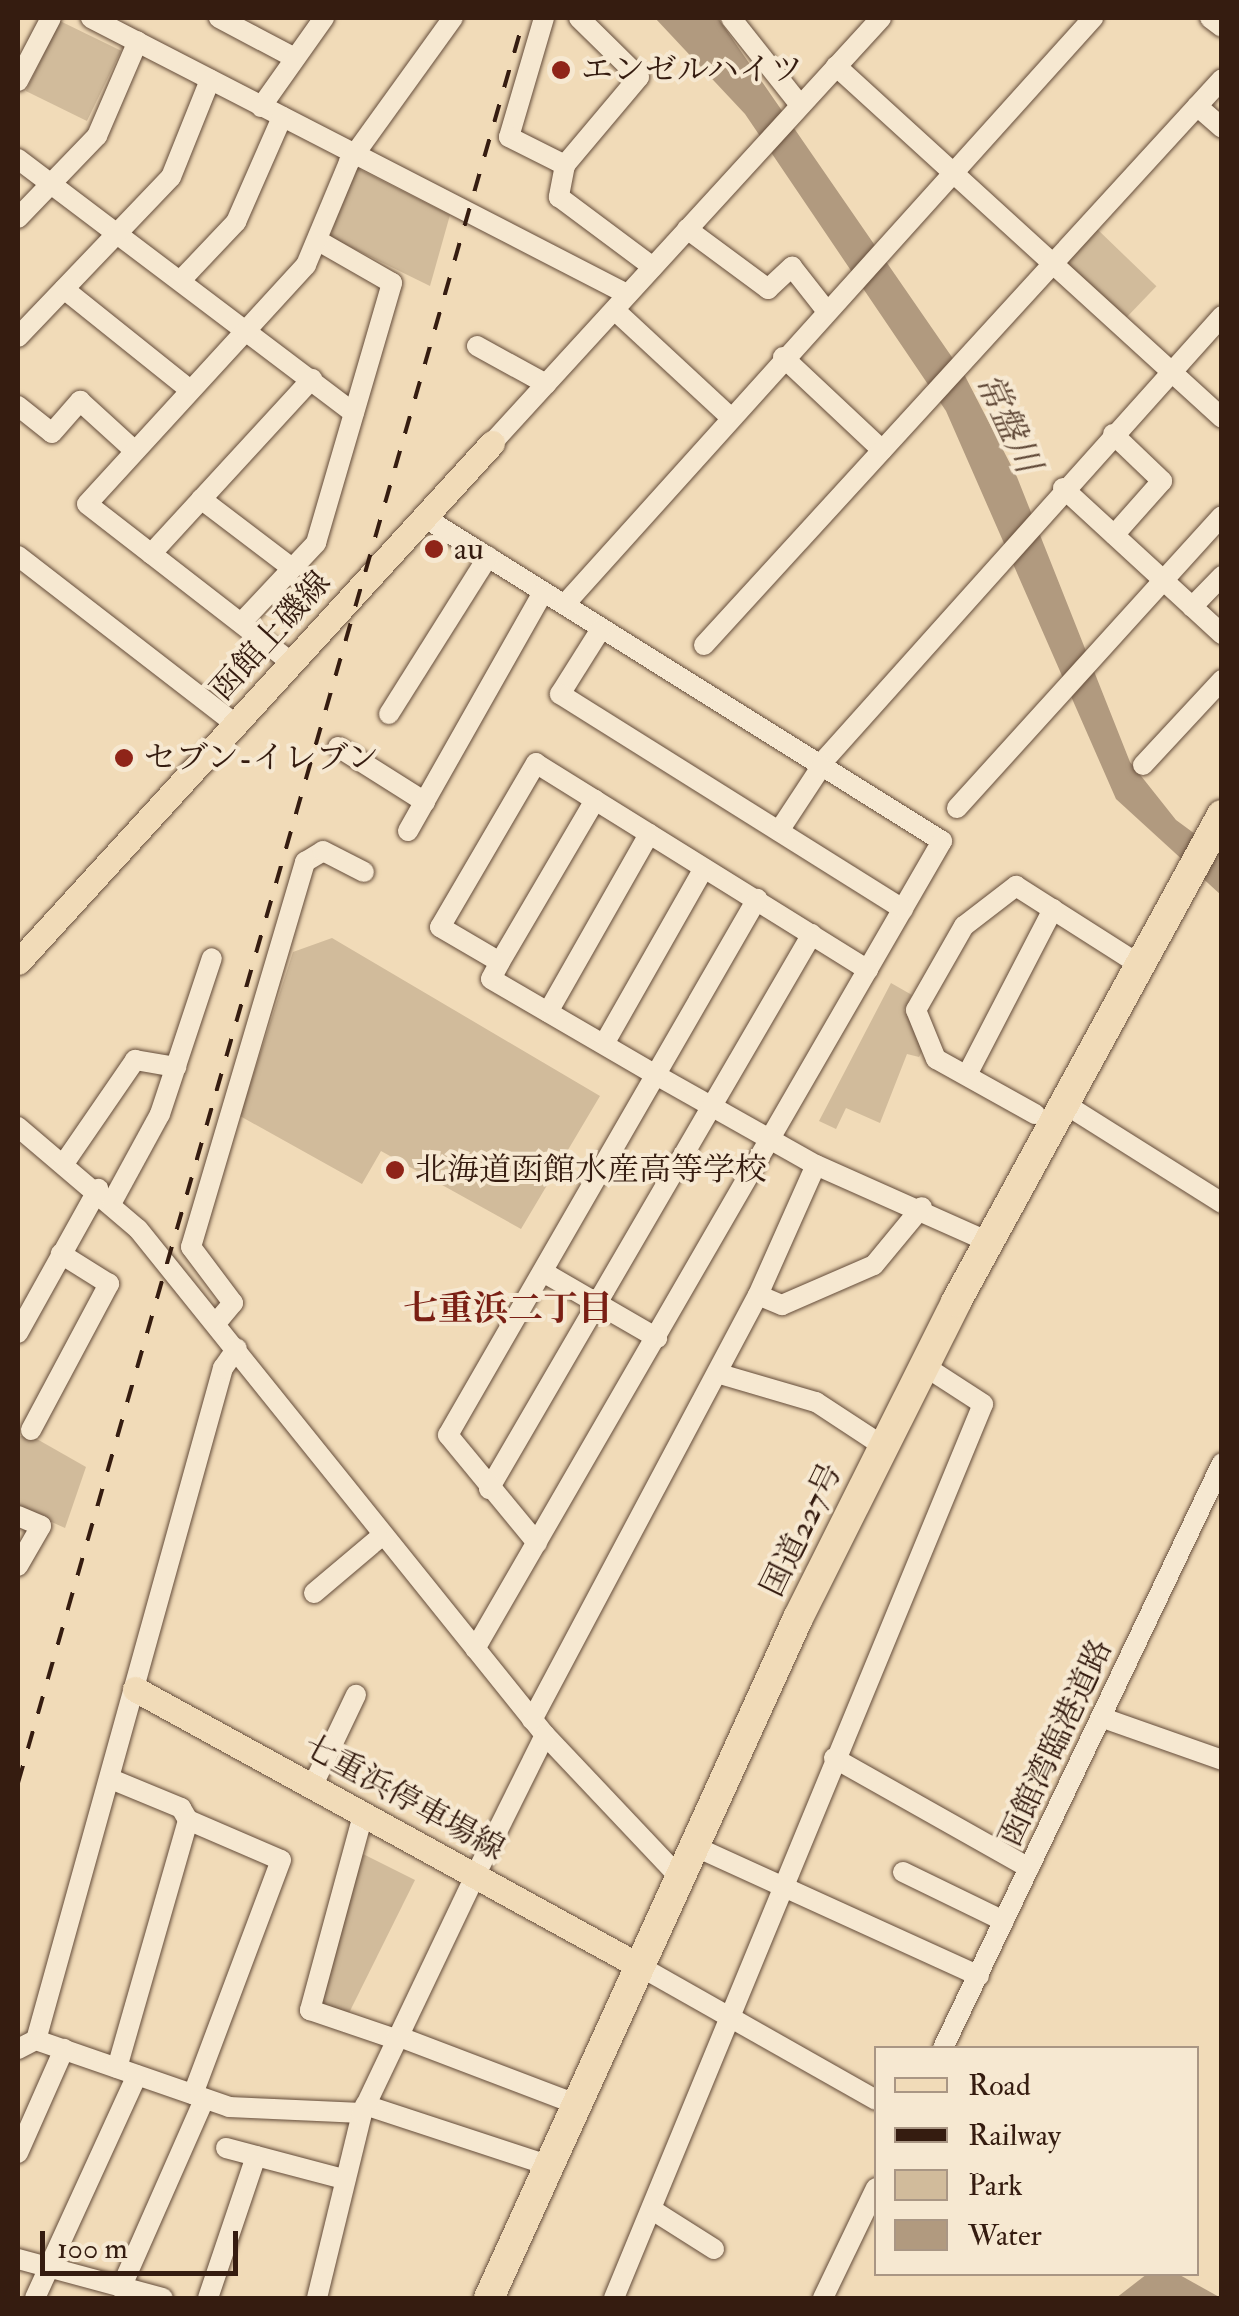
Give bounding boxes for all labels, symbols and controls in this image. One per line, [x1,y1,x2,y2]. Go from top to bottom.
place label: エンゼルハイツ [581,51,805,89]
marker: エンゼルハイツ [550,59,572,81]
water label: 常盤川 [967,367,1049,479]
place label: au [454,530,484,568]
marker: au [423,538,445,560]
street label: 函館上磯線 [203,564,339,708]
place label: セブン-イレブン [144,739,382,777]
marker: セブン-イレブン [113,747,135,769]
place label: 北海道函館水産高等学校 [415,1151,767,1189]
marker: 北海道函館水産高等学校 [384,1159,406,1181]
district label: 七重浜二丁目 [403,1288,613,1330]
street label: 国道227号 [753,1457,851,1603]
street label: 函館湾臨港道路 [991,1633,1121,1853]
street label: 七重浜停車場線 [297,1727,511,1869]
legend [874,2046,1199,2276]
text: Road [968,2067,1031,2104]
text: Railway [968,2117,1061,2154]
text: Park [968,2167,1023,2204]
scale bar [45,2211,242,2273]
text: Water [968,2217,1042,2254]
text: 100 m [57,2230,128,2267]

